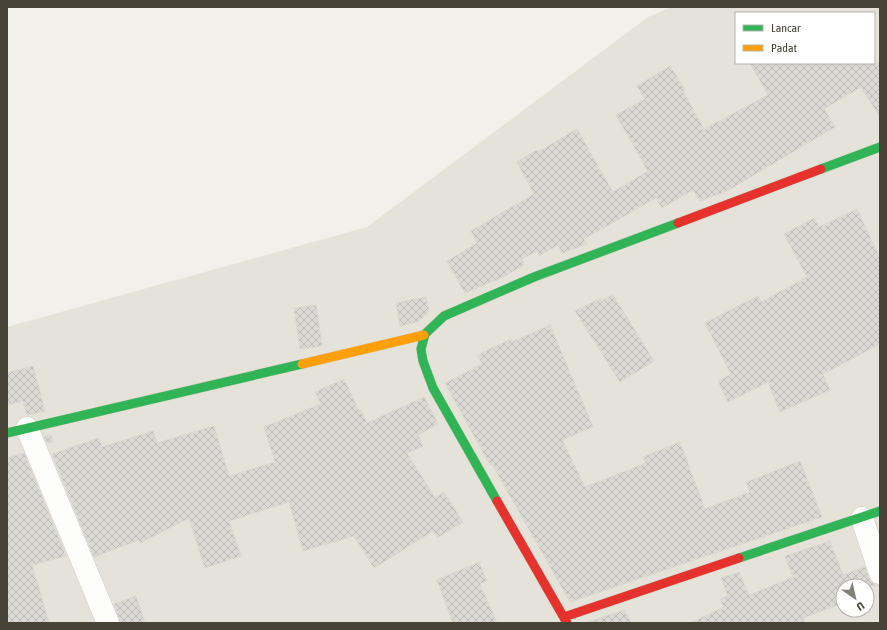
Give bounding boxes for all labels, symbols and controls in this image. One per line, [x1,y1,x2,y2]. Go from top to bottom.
legend [735,12,875,64]
text: Lancar [771,21,801,35]
text: Padat [771,41,797,55]
north arrow [835,578,875,618]
text: U [855,599,867,613]

